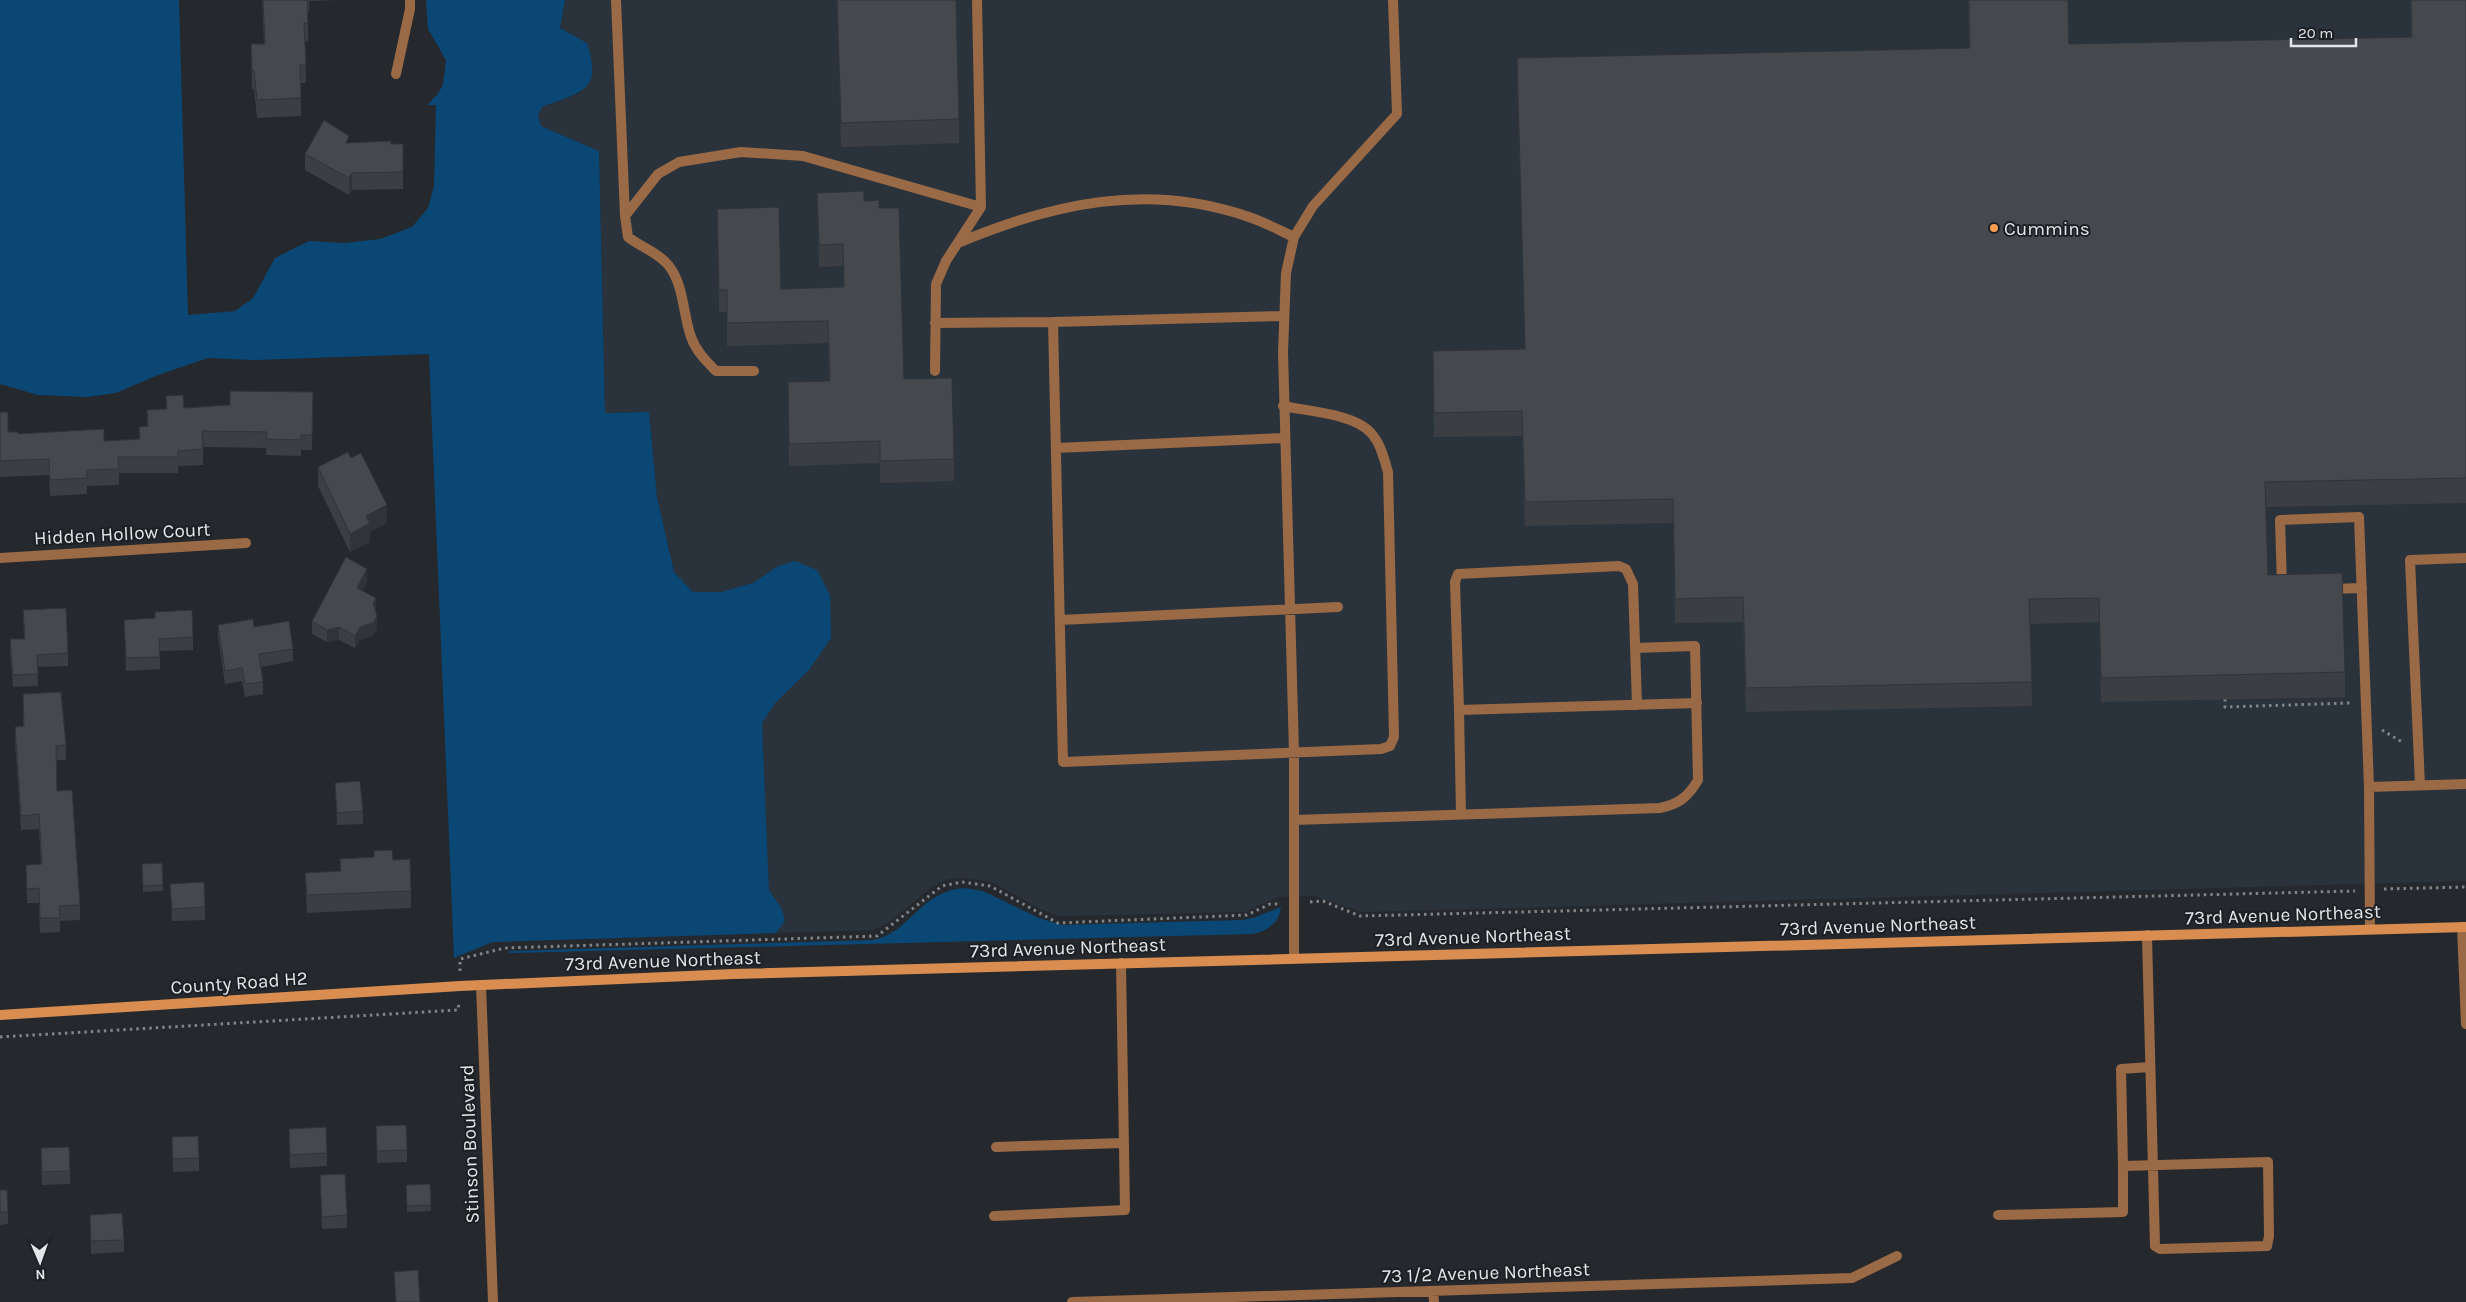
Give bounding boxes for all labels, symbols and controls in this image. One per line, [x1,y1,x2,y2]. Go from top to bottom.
scale bar [2291,15,2356,47]
text: 20 m [2298,24,2333,42]
place label: Cummins [2004,218,2090,240]
marker: Cummins [1988,222,2000,234]
street label: Hidden Hollow Court [33,518,211,550]
street label: 73rd Avenue Northeast [2185,901,2381,929]
street label: 73rd Avenue Northeast [1780,912,1976,940]
street label: 73rd Avenue Northeast [1375,923,1571,951]
street label: 73rd Avenue Northeast [970,934,1166,962]
street label: 73rd Avenue Northeast [565,947,761,975]
street label: County Road H2 [170,967,308,999]
street label: Stinson Boulevard [456,1064,484,1224]
north arrow [15,1237,65,1287]
street label: 73 1/2 Avenue Northeast [1382,1258,1590,1288]
text: N [35,1266,46,1283]

